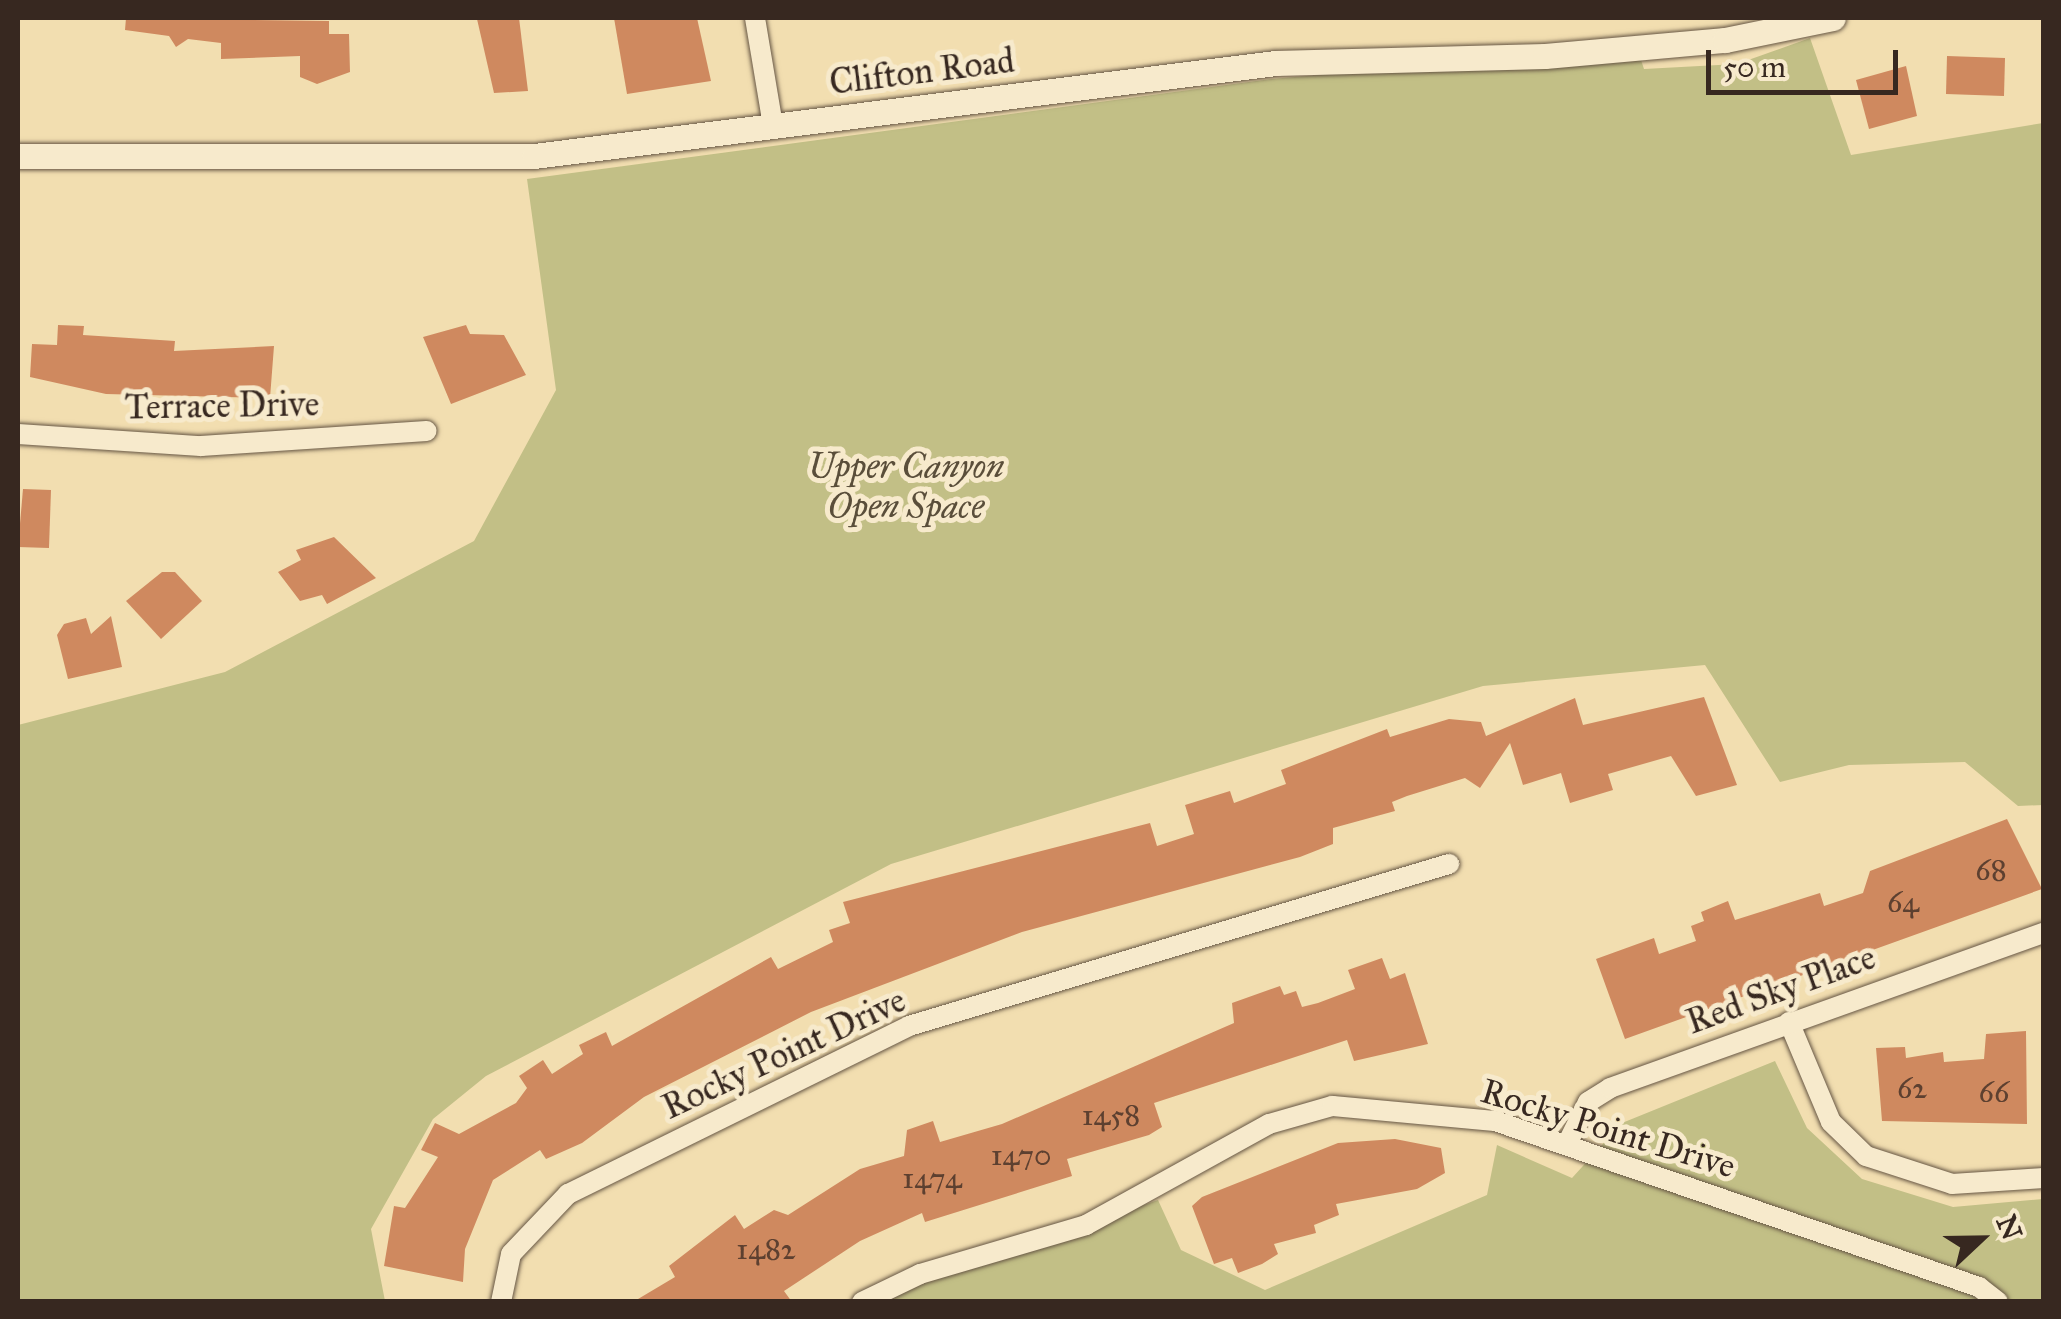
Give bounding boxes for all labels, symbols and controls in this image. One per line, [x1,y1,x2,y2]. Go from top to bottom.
scale bar [1711,30,1904,92]
street label: Clifton Road [827,40,1017,104]
text: 50 m [1723,49,1786,85]
street label: Terrace Drive [124,383,320,429]
park label: Upper Canyon Open Space [808,446,1004,528]
house number: 68 [1975,852,2007,888]
house number: 64 [1887,884,1919,920]
street label: Red Sky Place [1681,936,1881,1044]
street label: Rocky Point Drive [656,979,912,1129]
street label: Rocky Point Drive [1476,1070,1740,1188]
house number: 62 [1897,1070,1927,1106]
house number: 66 [1979,1074,2009,1110]
house number: 1458 [1082,1097,1140,1133]
house number: 1470 [991,1137,1051,1173]
house number: 1474 [902,1160,962,1196]
north arrow [1931,1189,2031,1289]
text: N [1989,1210,2030,1245]
house number: 1482 [736,1231,796,1267]

